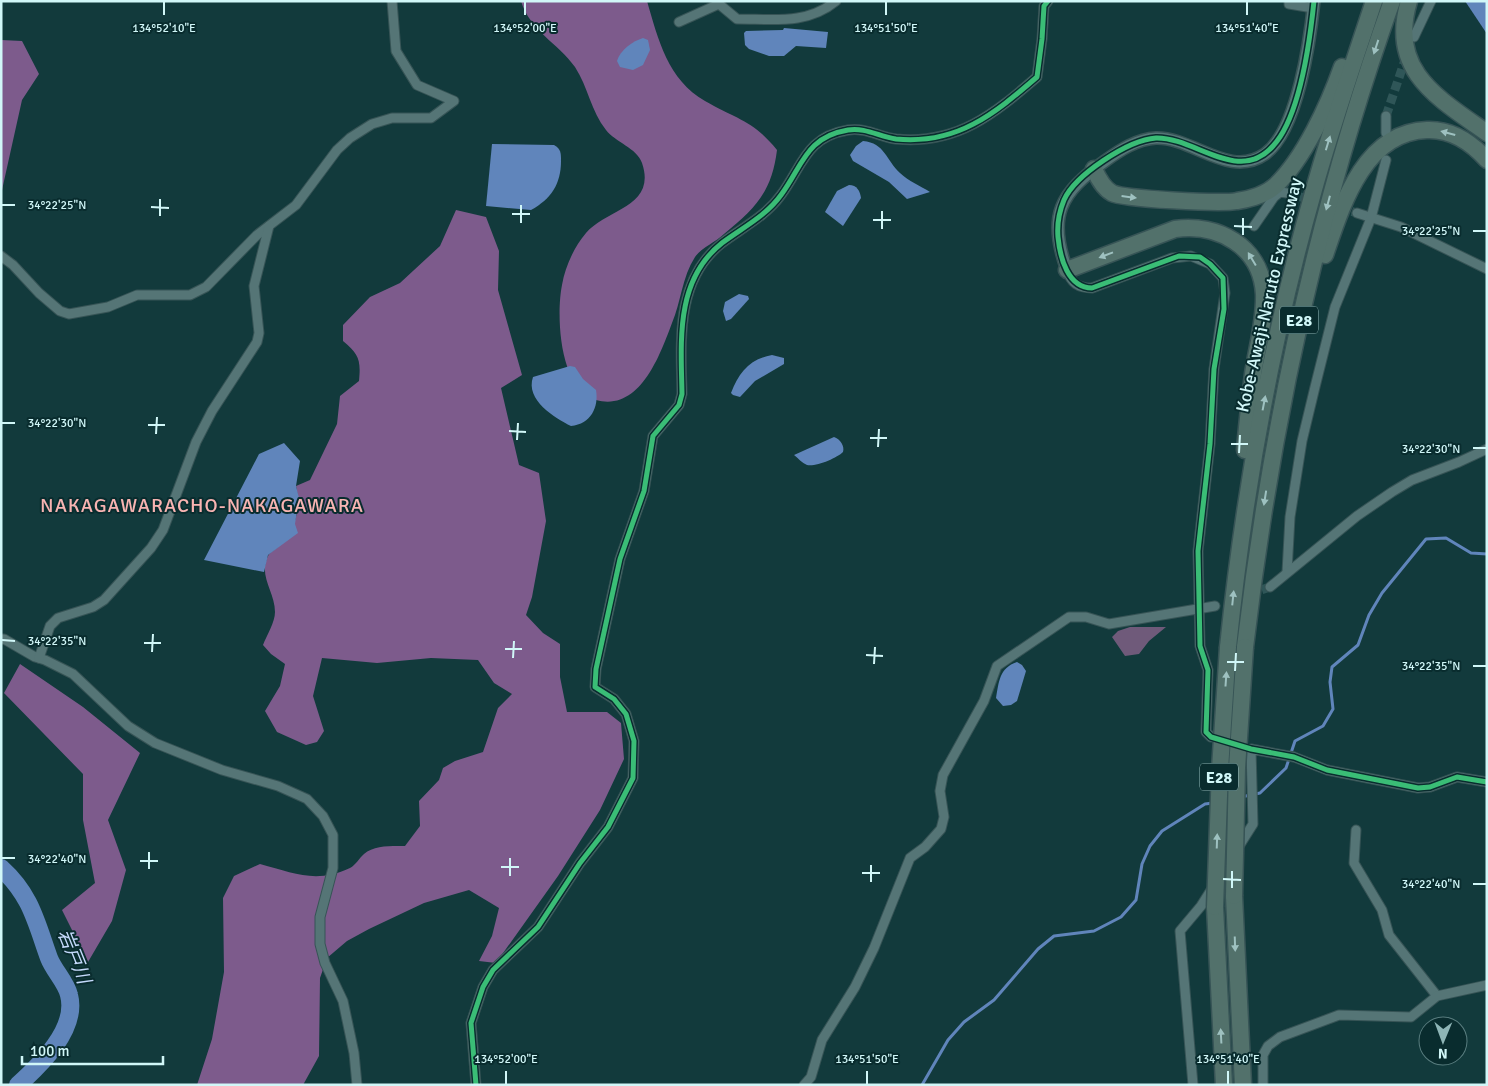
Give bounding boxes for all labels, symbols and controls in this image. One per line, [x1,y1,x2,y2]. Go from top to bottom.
text: 134°52'10"E [132,21,196,36]
text: 134°52'00"E [493,21,557,36]
text: 134°51'50"E [854,21,918,36]
text: 134°51'40"E [1215,21,1279,36]
one-way arrow [1372,40,1379,55]
one-way arrow [1440,129,1455,137]
one-way arrow [1324,136,1332,151]
street label: Kobe-Awaji-Naruto Expressway [1231,175,1307,414]
one-way arrow [1122,193,1138,201]
one-way arrow [1324,195,1332,210]
text: 34°22'25"N [28,198,86,213]
text: 34°22'25"N [1402,224,1460,239]
one-way arrow [1098,251,1113,259]
one-way arrow [1247,253,1256,266]
road number: E28 [1280,306,1318,334]
one-way arrow [1260,395,1268,411]
text: 34°22'30"N [28,416,86,431]
text: 34°22'30"N [1402,442,1460,457]
one-way arrow [1261,491,1269,507]
district label: NAKAGAWARACHO-NAKAGAWARA [40,493,364,518]
one-way arrow [1229,590,1237,606]
text: 34°22'35"N [28,634,86,649]
text: 34°22'35"N [1402,659,1460,674]
one-way arrow [1222,670,1230,686]
road number: E28 [1200,764,1238,790]
one-way arrow [1214,833,1222,849]
text: 34°22'40"N [28,852,86,867]
text: 34°22'40"N [1402,877,1460,892]
water label: 岩戸川 [52,925,97,989]
one-way arrow [1232,937,1240,953]
north arrow [1418,1016,1468,1066]
one-way arrow [1216,1028,1224,1044]
scale bar [22,1034,164,1066]
text: 100 m [30,1042,70,1060]
text: N [1438,1045,1448,1062]
text: 134°52'00"E [474,1052,538,1067]
text: 134°51'50"E [835,1052,899,1067]
text: 134°51'40"E [1196,1052,1260,1067]

